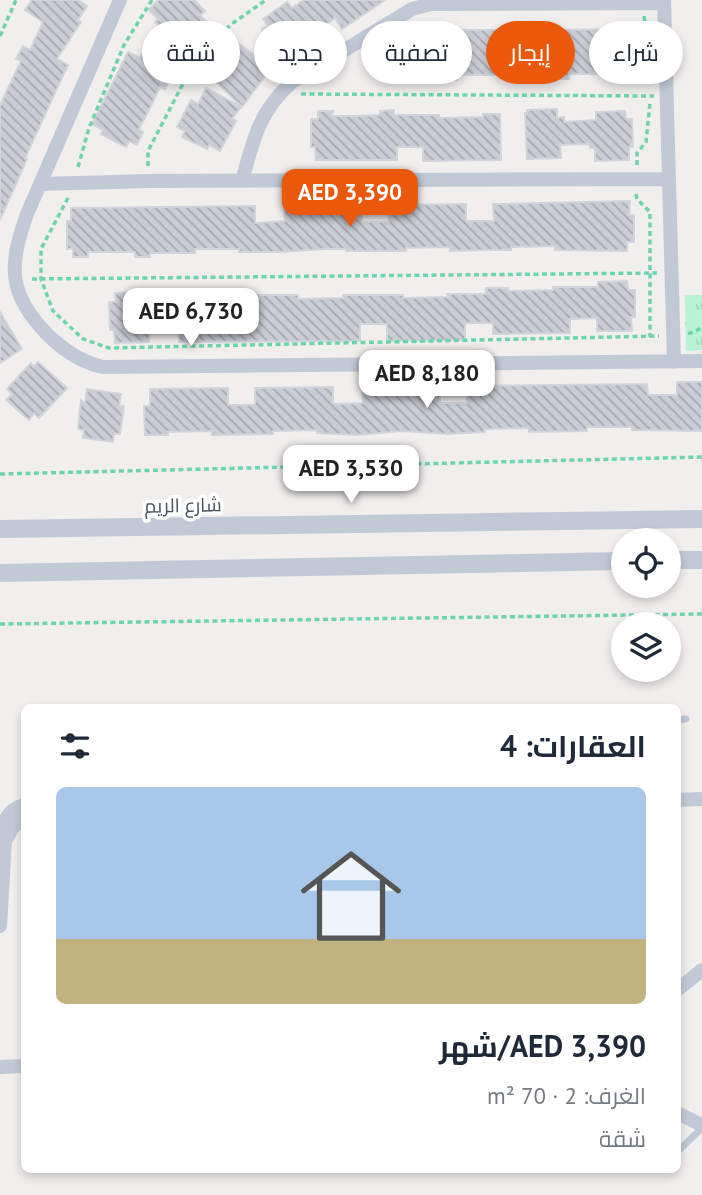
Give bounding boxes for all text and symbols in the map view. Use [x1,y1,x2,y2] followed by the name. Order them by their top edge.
[142,21,240,84] chip: شقة
[254,21,347,84] chip: جديد
[361,21,472,84] chip: تصفية
[486,21,575,84] chip: إيجار
[589,21,683,84] chip: شراء
[270,170,430,229] pin: AED 3,390
[298,177,402,206] text: AED 3,390
[111,288,271,348] pin: AED 6,730
[139,296,243,325] text: AED 6,730
[347,350,507,410] pin: AED 8,180
[375,358,479,387] text: AED 8,180
[271,446,431,505] pin: AED 3,530
[299,453,403,482] text: AED 3,530
[144,492,222,520] street label: شارع الريم
[611,528,681,682] map controls
[611,528,681,598] button: locate
[611,612,681,682] button: layers
[500,726,646,765] text: العقارات: 4
[56,727,94,765] icon: filters
[288,833,414,959] icon: home
[439,1026,646,1065] text: AED 3,390/شهر
[487,1081,646,1110] text: الغرف: 2 · 70 m²
[599,1124,646,1153] text: شقة

